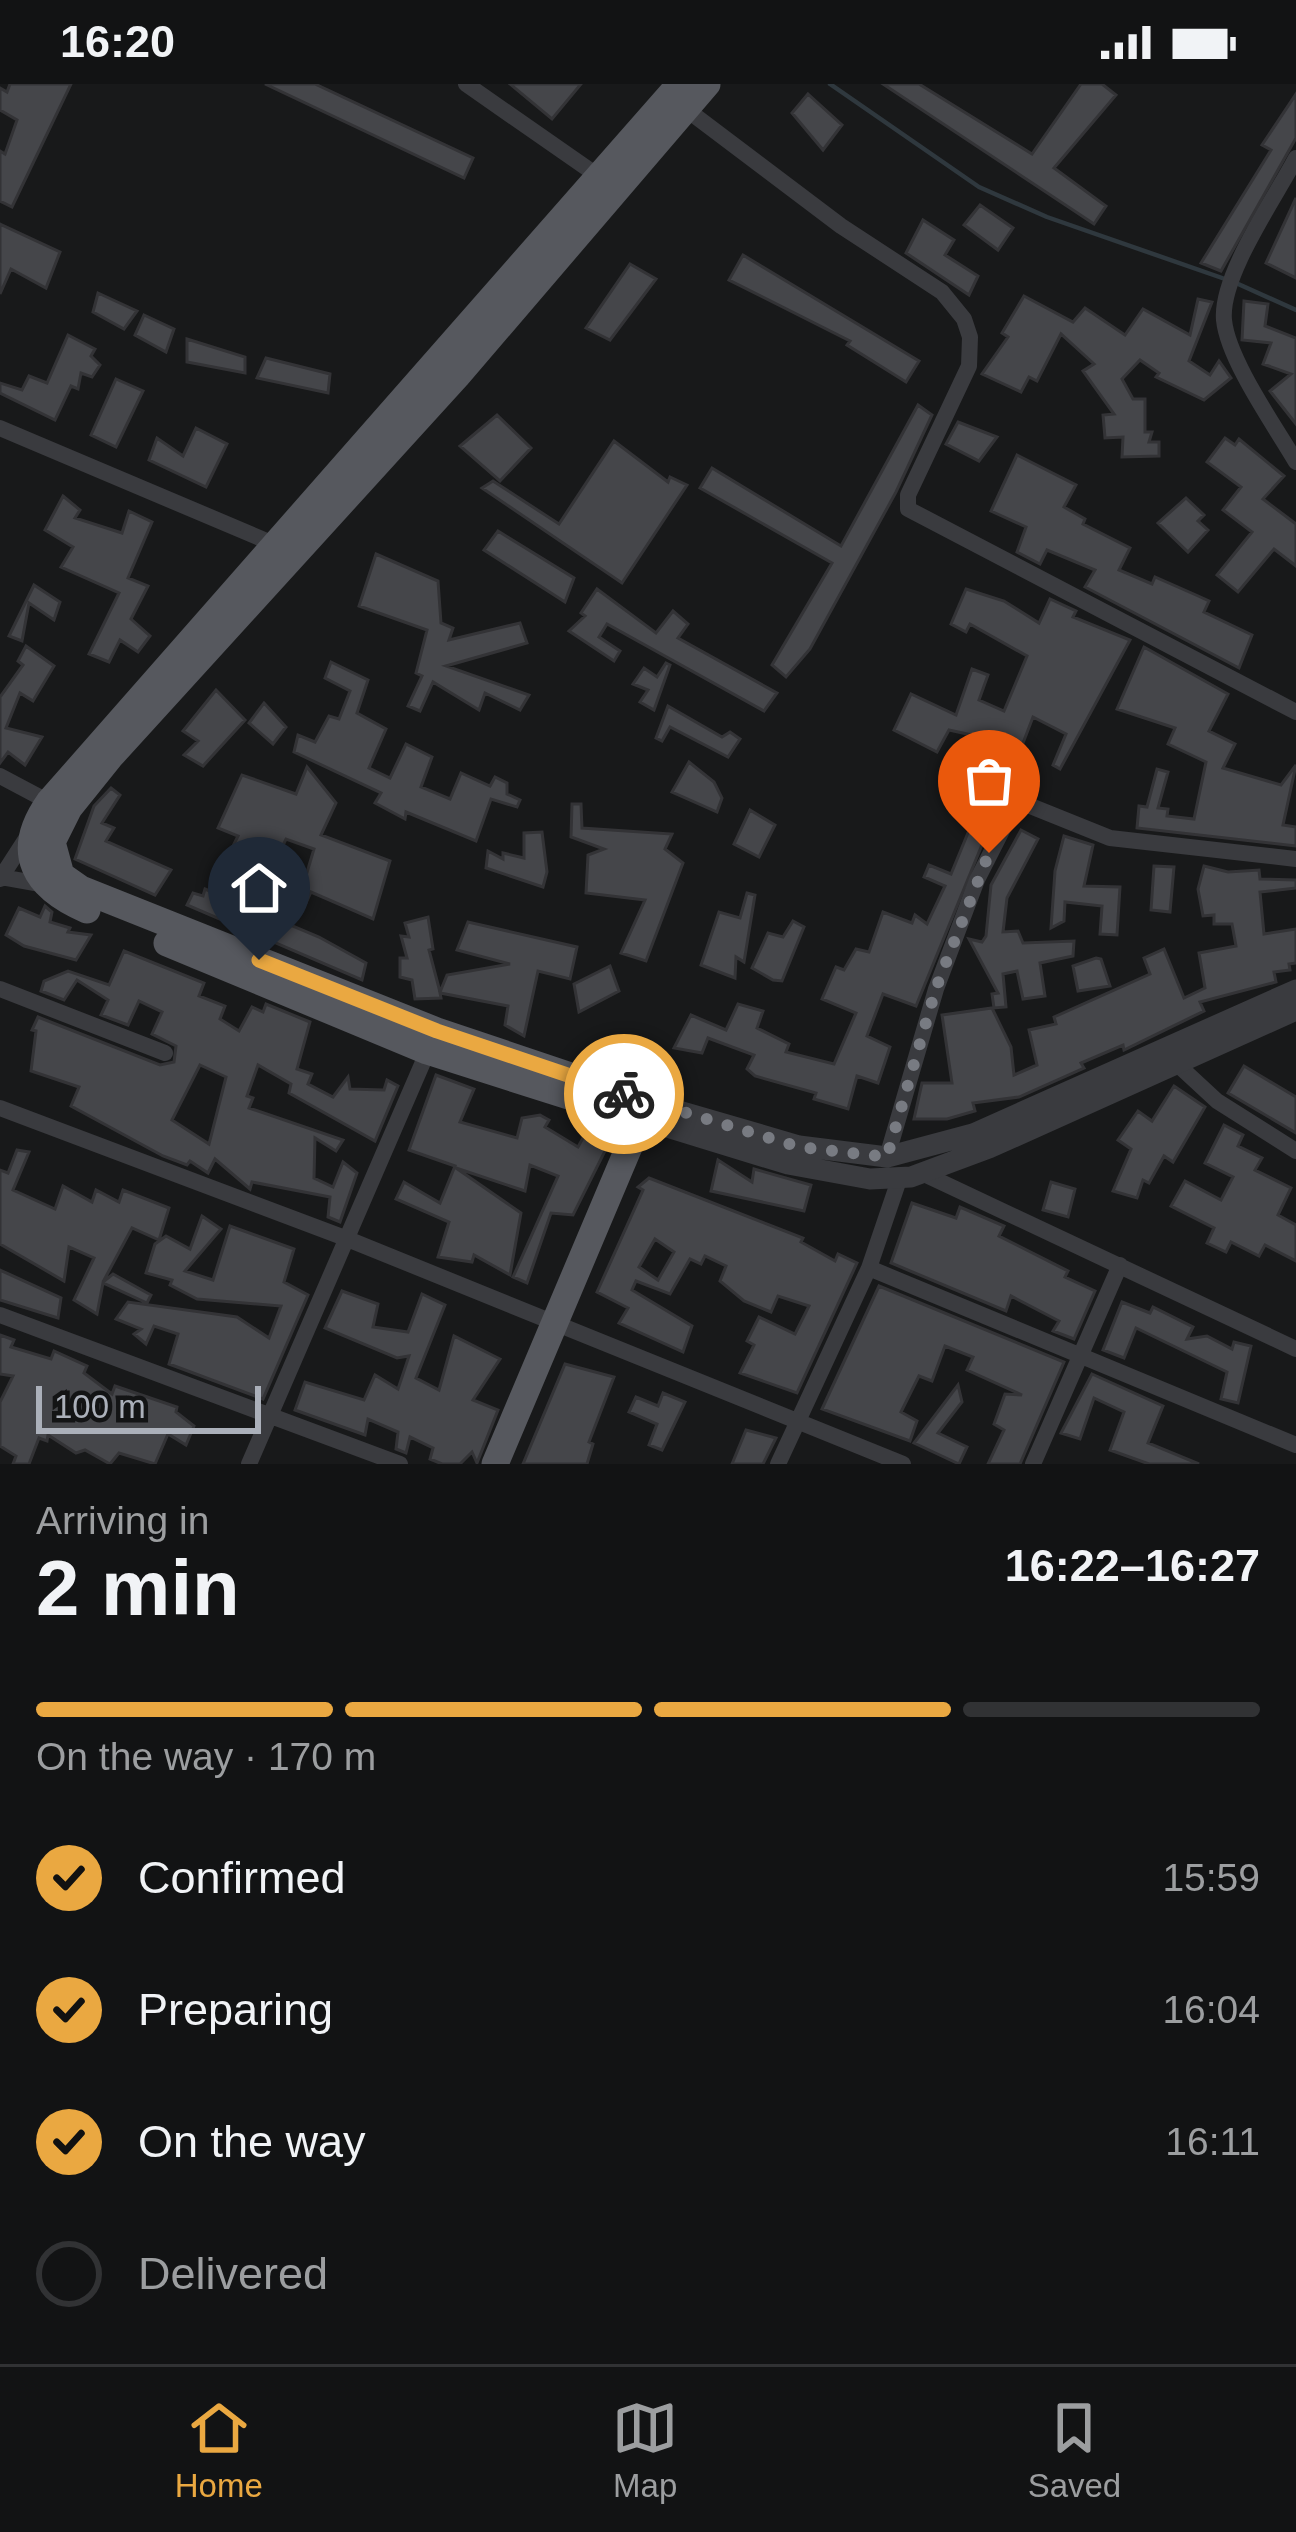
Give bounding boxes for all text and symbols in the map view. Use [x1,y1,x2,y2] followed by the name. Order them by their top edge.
[60,16,175,67] text: 16:20
[938,730,1040,853] pin
[956,748,1022,814] icon: bag
[208,837,310,960] pin
[226,855,292,921] icon: home
[564,1034,684,1154] courier
[591,1061,657,1127] icon: bike
[36,1380,261,1433] scale bar
[54,1388,146,1425] text: 100 m
[36,1499,209,1542] text: Arriving in
[1005,1540,1260,1591] text: 16:22–16:27
[36,1544,240,1632] text: 2 min
[36,1735,376,1778] text: On the way · 170 m
[36,1845,102,1911] icon: check
[138,1852,346,1903] text: Confirmed
[1162,1856,1260,1899] text: 15:59
[36,1977,102,2043] icon: check
[138,1984,333,2035] text: Preparing
[1162,1988,1260,2031] text: 16:04
[36,2109,102,2175] icon: check
[138,2116,366,2167] text: On the way
[1165,2120,1260,2163] text: 16:11
[138,2248,328,2299] text: Delivered
[175,2395,263,2505] tab: Home
[612,2395,678,2505] tab: Map
[1028,2395,1121,2505] tab: Saved

